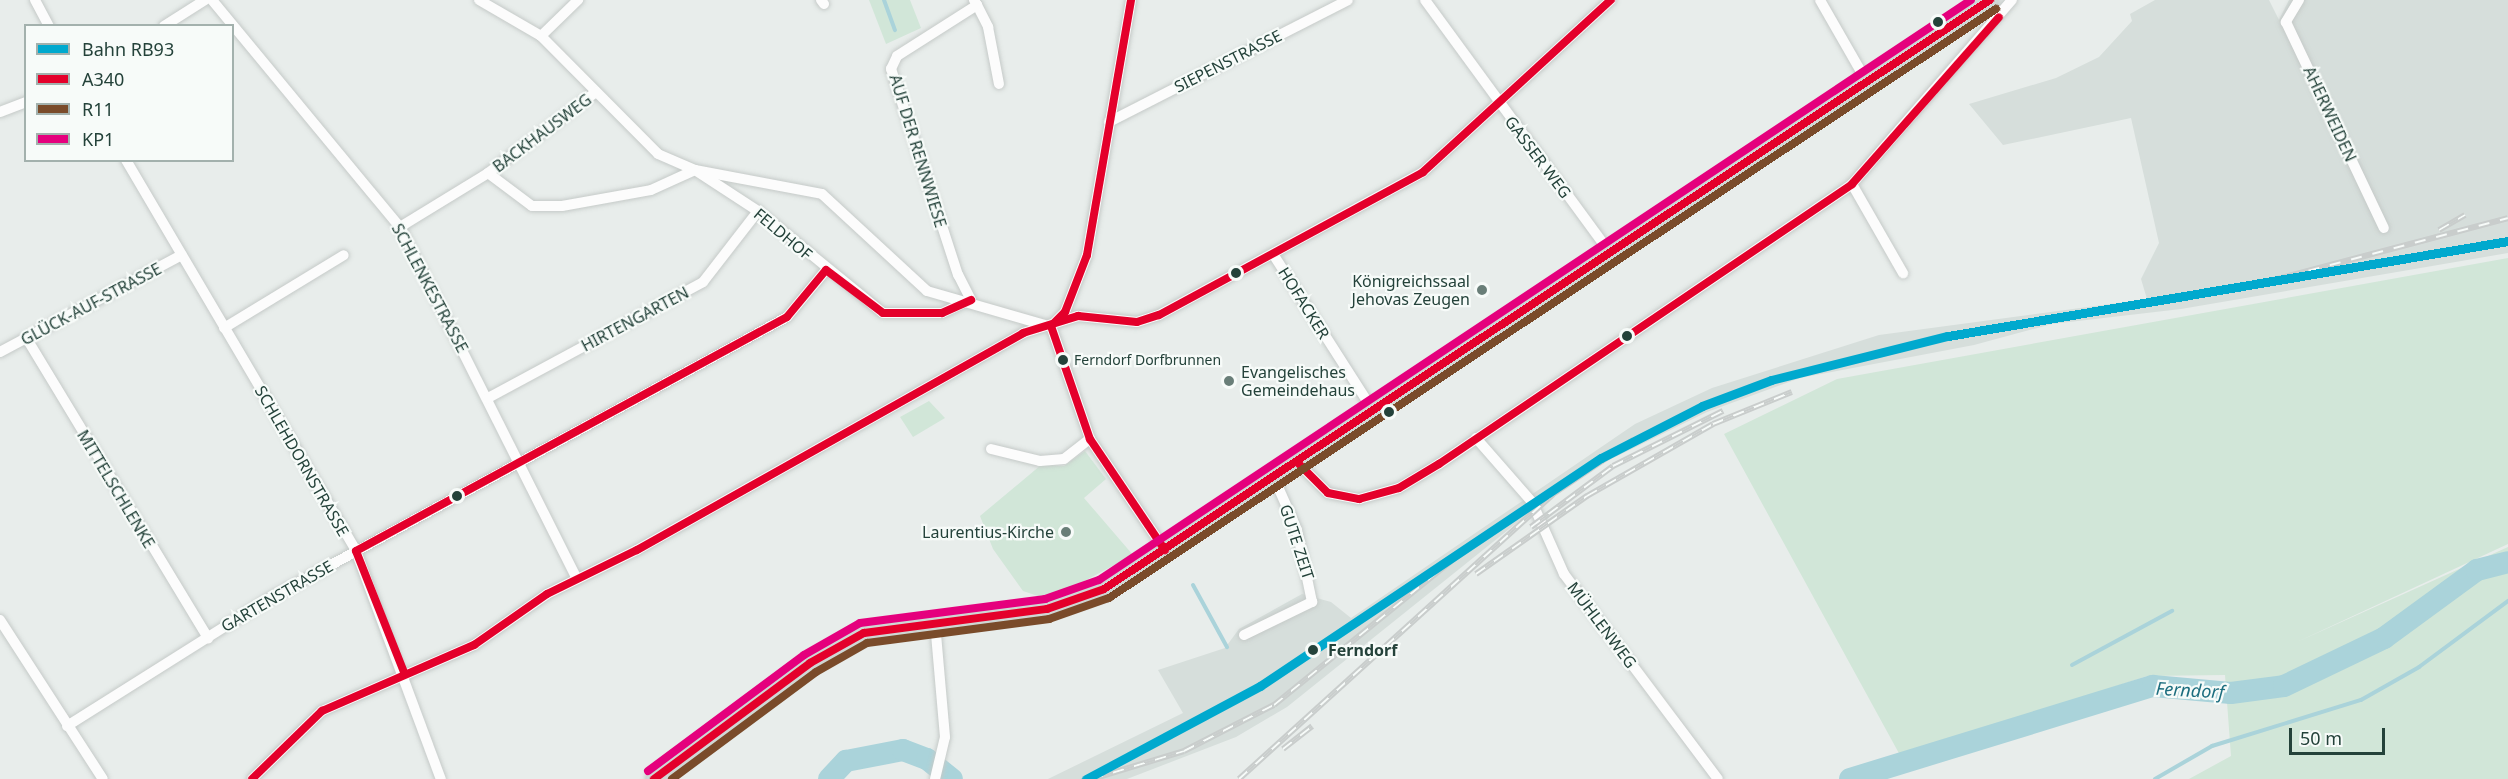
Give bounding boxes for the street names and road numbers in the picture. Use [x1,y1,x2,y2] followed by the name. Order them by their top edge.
[1171,26,1285,96] street label: SIEPENSTRASSE
[2300,63,2360,165] street label: AHERWEIDEN
[886,72,950,230] street label: AUF DER RENNWIESE
[489,90,595,176] street label: BACKHAUSWEG
[1501,112,1575,202] street label: GASSER WEG
[750,204,816,264] street label: FELDHOF
[388,220,472,356] street label: SCHLENKESTRASSE
[17,259,165,349] street label: GLÜCK-AUF-STRASSE
[1274,264,1334,342] street label: HOFACKER
[578,283,692,355] street label: HIRTENGARTEN
[251,382,353,540] street label: SCHLEHDORNSTRASSE
[73,426,159,552] street label: MITTELSCHLENKE
[1276,502,1318,582] street label: GUTE ZEIT
[218,556,336,636] street label: GARTENSTRASSE
[1563,578,1641,672] street label: MÜHLENWEG

